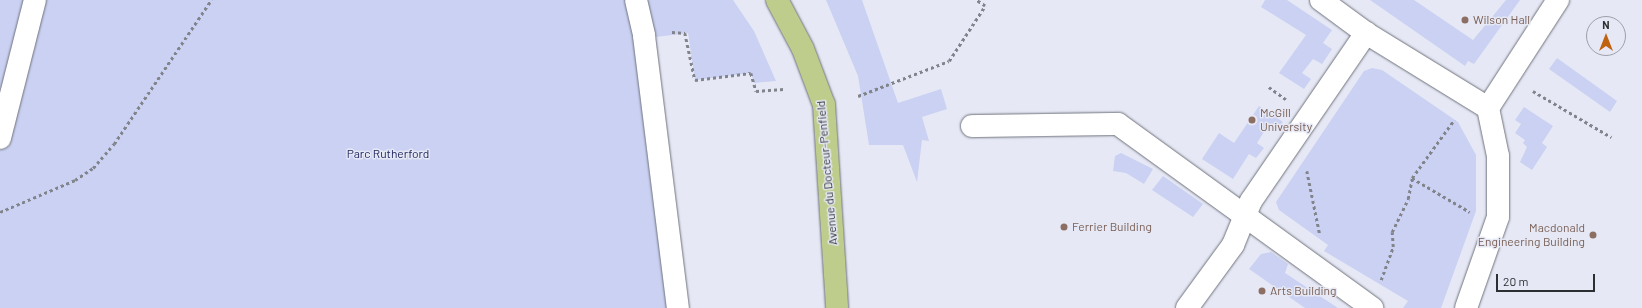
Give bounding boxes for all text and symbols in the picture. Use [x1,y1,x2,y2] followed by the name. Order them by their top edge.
[1473,13,1530,27] place label: Wilson Hall
[1460,15,1470,25] marker: Wilson Hall
[1586,16,1626,56] north arrow
[1602,18,1610,31] text: N
[814,100,840,246] street label: Avenue du Docteur-Penfield
[1260,106,1312,134] place label: McGill University
[1247,115,1257,125] marker: McGill University
[347,147,429,161] park label: Parc Rutherford
[1072,220,1152,234] place label: Ferrier Building
[1478,221,1585,249] place label: Macdonald Engineering Building
[1059,222,1069,232] marker: Ferrier Building
[1588,230,1598,240] marker: Macdonald Engineering Building
[1498,266,1597,292] scale bar
[1503,274,1529,288] text: 20 m
[1270,284,1336,298] place label: Arts Building
[1257,286,1267,296] marker: Arts Building

